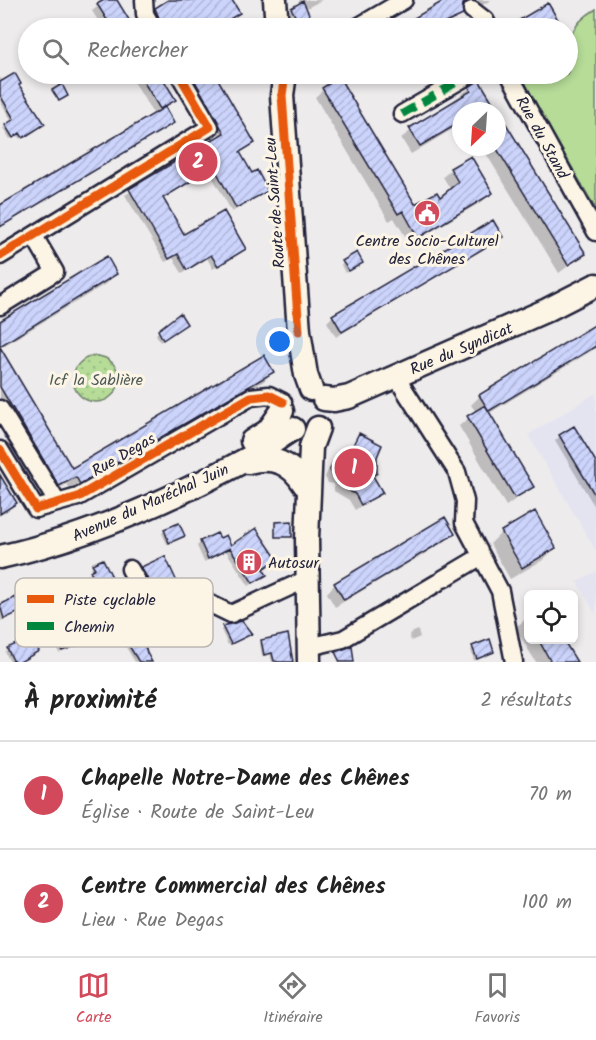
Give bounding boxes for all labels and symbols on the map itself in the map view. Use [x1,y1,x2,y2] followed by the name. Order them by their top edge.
[509,92,575,185] street label: Rue du Stand
[452,102,506,156] north arrow
[258,136,293,269] street label: Route de Saint-Leu
[178,140,218,184] pin: 2
[412,198,442,228] public building icon: Centre Socio-Culturel des Chênes
[355,229,499,272] place label: Centre Socio-Culturel des Chênes
[406,316,518,382] street label: Rue du Syndicat
[265,327,294,356] your location
[49,368,143,393] park label: Icf la Sablière
[87,427,161,484] street label: Rue Degas
[334,446,374,490] pin: 1
[68,458,233,549] street label: Avenue du Maréchal Juin
[234,547,264,577] building icon: Autosur
[268,551,320,576] place label: Autosur
[15,578,213,647] legend
[64,588,156,613] text: Piste cyclable
[64,615,114,640] text: Chemin

